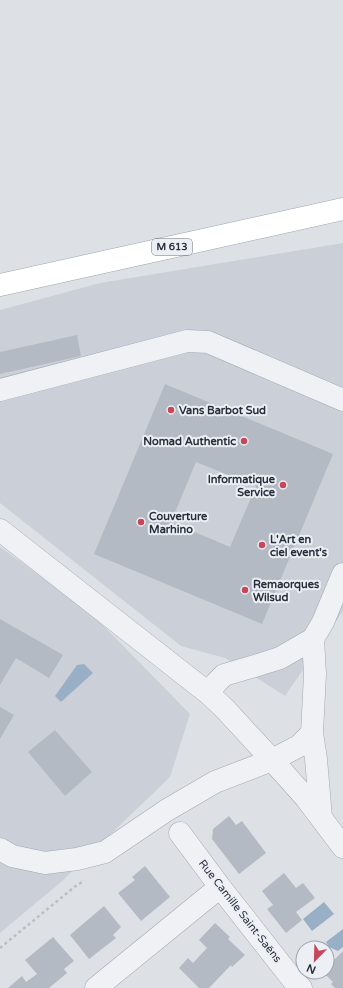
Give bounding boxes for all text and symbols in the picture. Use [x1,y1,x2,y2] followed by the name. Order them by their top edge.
[152,239,192,255] road number: M 613
[179,404,266,417] place label: Vans Barbot Sud
[166,405,176,415] marker: Vans Barbot Sud
[143,435,236,448] place label: Nomad Authentic
[239,436,249,446] marker: Nomad Authentic
[208,473,276,499] place label: Informatique Service
[278,480,288,490] marker: Informatique Service
[149,510,208,536] place label: Couverture Marhino
[136,517,146,527] marker: Couverture Marhino
[270,533,328,559] place label: L'Art en ciel event's
[257,540,267,550] marker: L'Art en ciel event's
[253,578,320,604] place label: Remaorques Wilsud
[240,585,250,595] marker: Remaorques Wilsud
[196,857,284,965] street label: Rue Camille Saint-Saëns
[295,940,335,980] north arrow
[305,961,318,976] text: N

